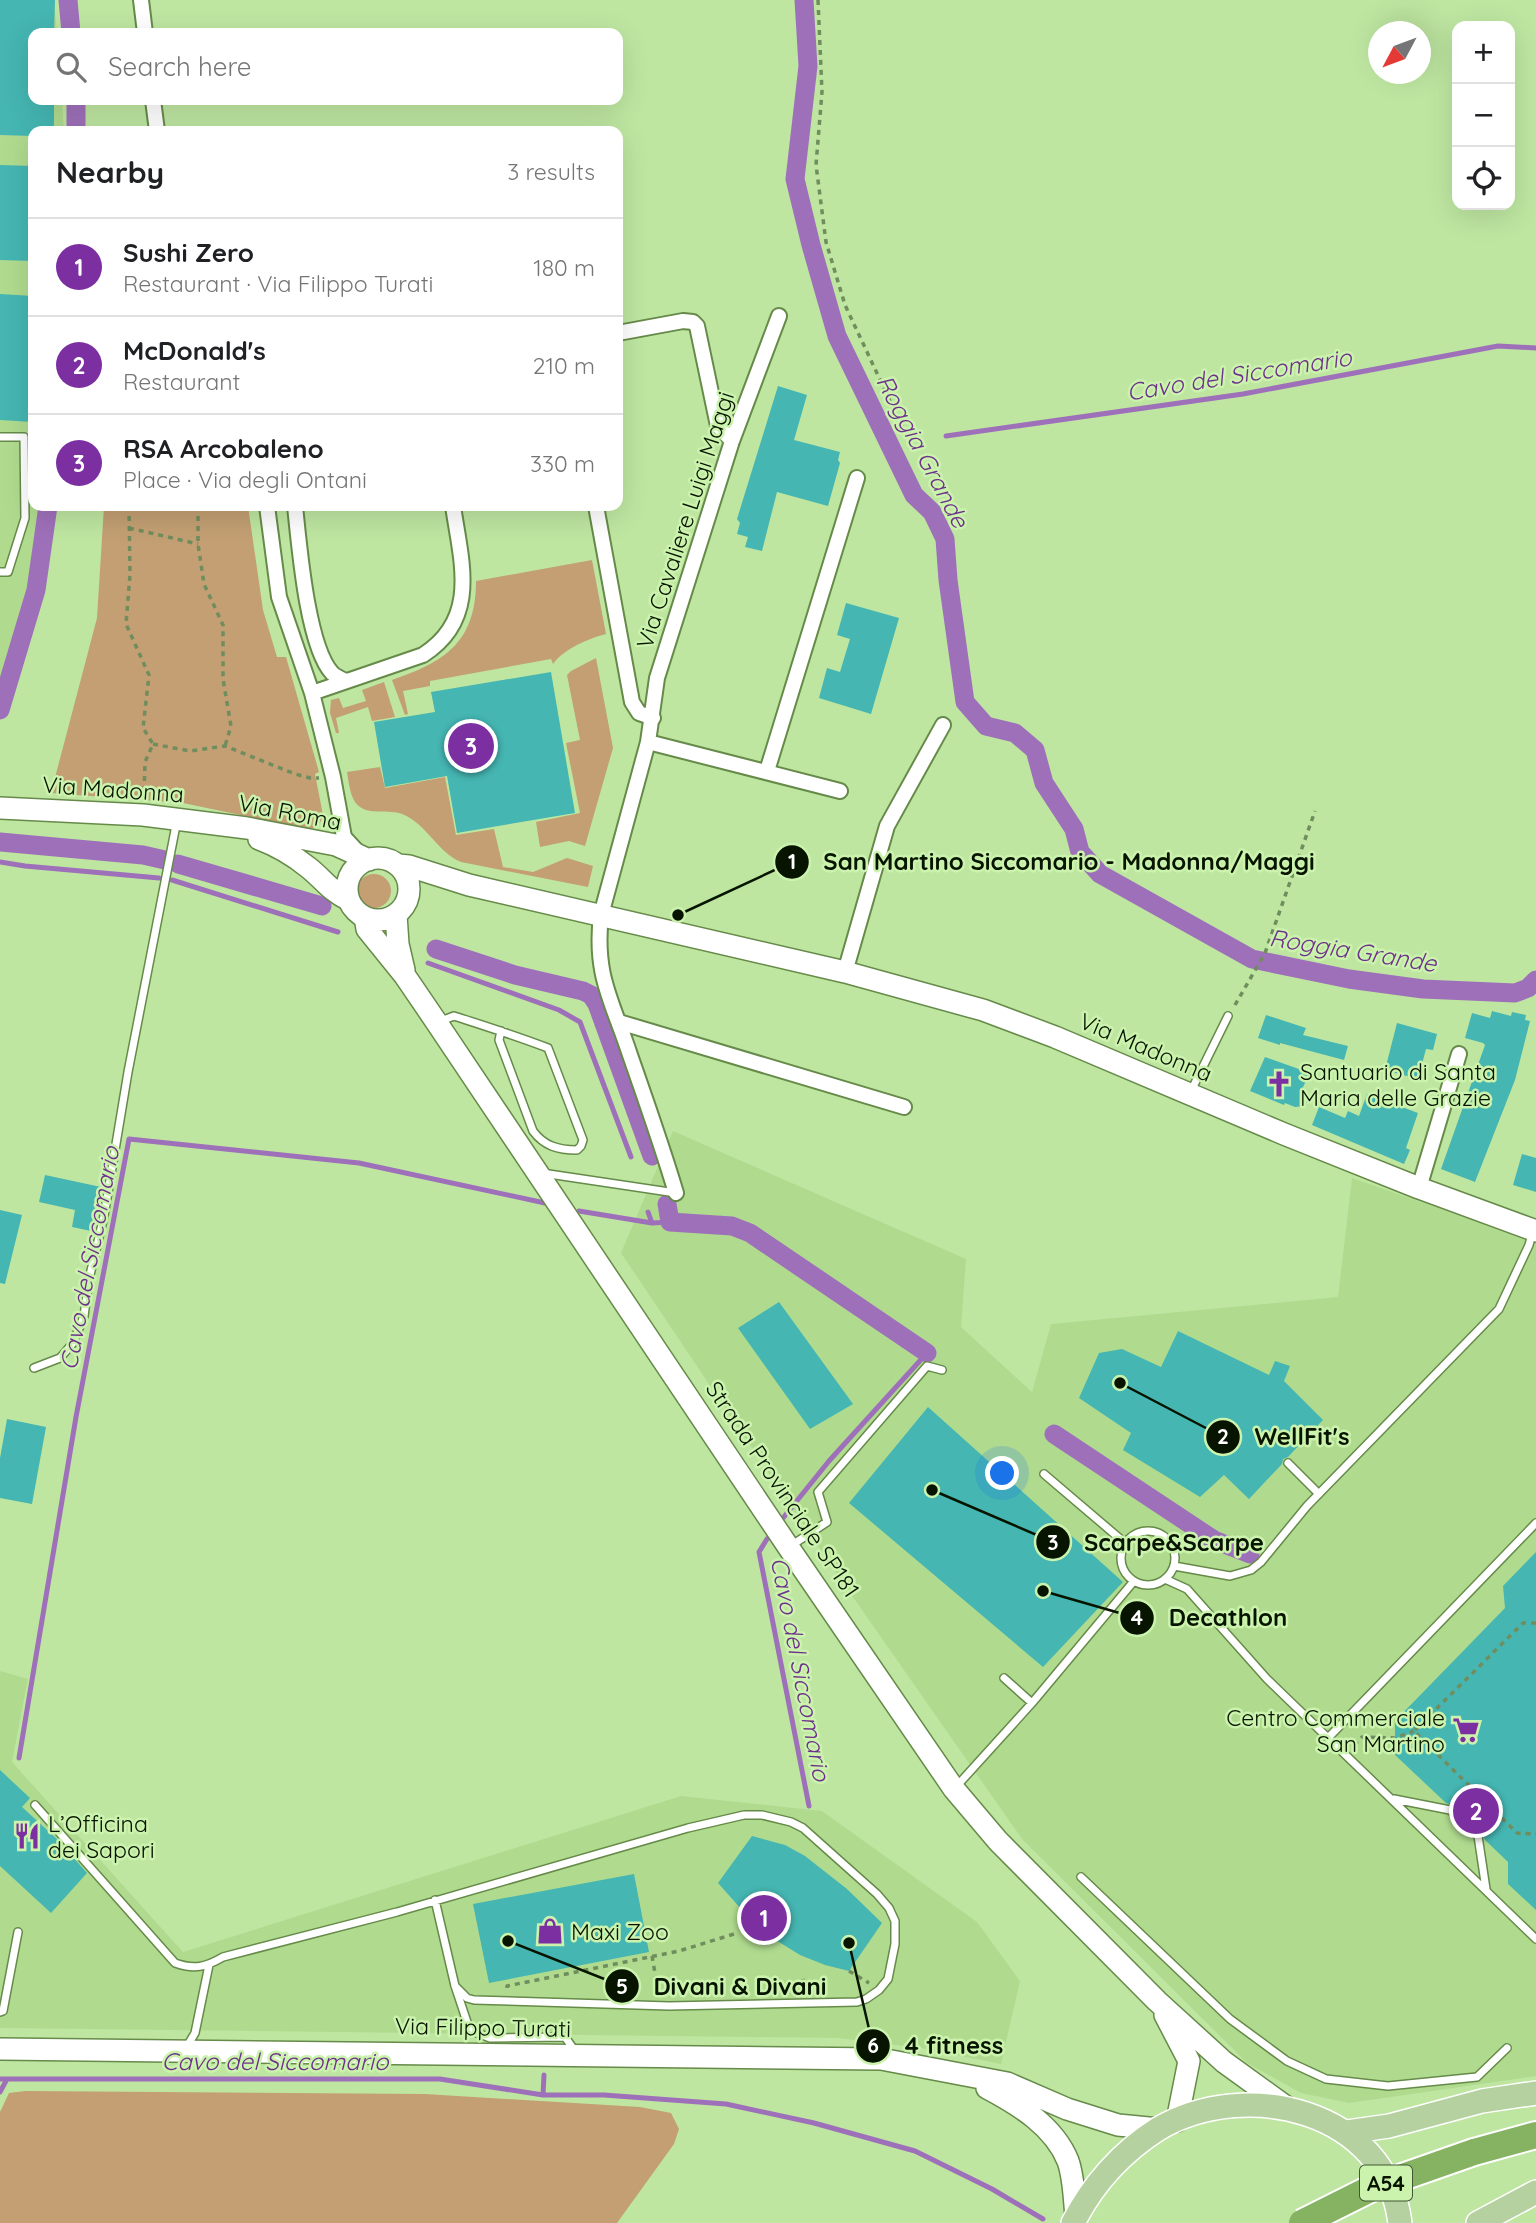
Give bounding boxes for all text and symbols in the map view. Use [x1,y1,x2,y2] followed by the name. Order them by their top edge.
[1368,21,1431,84] north arrow
[1452,21,1515,210] map controls
[1452,21,1515,84] button: +
[28,28,623,105] search box
[52,48,90,86] icon: search
[108,50,252,83] text: Search here
[1452,84,1515,147] button: −
[1452,147,1515,210] button: locate
[56,153,164,191] text: Nearby
[507,157,595,186] text: 3 results
[123,236,254,269] text: Sushi Zero
[75,253,83,282] text: 1
[533,253,595,282] text: 180 m
[123,269,433,298] text: Restaurant · Via Filippo Turati
[123,334,266,367] text: McDonald's
[1125,341,1355,407] water label: Cavo del Siccomario
[72,351,86,380] text: 2
[533,351,595,380] text: 210 m
[123,367,240,396] text: Restaurant
[870,369,977,534] water label: Roggia Grande
[630,388,740,652] street label: Via Cavaliere Luigi Maggi
[123,432,324,465] text: RSA Arcobaleno
[73,449,85,478] text: 3
[530,449,595,478] text: 330 m
[123,465,367,494] text: Place · Via degli Ontani
[448,720,494,772] pin: 3
[41,770,185,808] street label: Via Madonna
[236,788,344,836] street label: Via Roma
[774,839,1329,884] callout: San Martino Siccomario - Madonna/Maggi
[823,846,1315,876] text: San Martino Siccomario - Madonna/Maggi
[788,848,796,874] text: 1
[1267,922,1440,978] water label: Roggia Grande
[1075,1006,1217,1088] street label: Via Madonna
[1300,1057,1496,1112] place label: Santuario di Santa Maria delle Grazie
[1264,1069,1294,1099] church icon: Santuario di Santa Maria delle Grazie
[53,1142,126,1372] water label: Cavo del Siccomario
[700,1375,866,1603] street label: Strada Provinciale SP181
[1205,1414,1363,1459] callout: WellFit's
[1254,1421,1350,1451] text: WellFit's
[1217,1423,1229,1449] text: 2
[985,1456,1019,1490] your location
[1035,1520,1278,1565] callout: Scarpe&Scarpe
[1084,1527,1264,1557] text: Scarpe&Scarpe
[1047,1529,1059,1555] text: 3
[765,1555,838,1785] water label: Cavo del Siccomario
[1119,1595,1301,1640] callout: Decathlon
[1169,1602,1287,1632] text: Decathlon
[1131,1604,1143,1630] text: 4
[1226,1703,1445,1758] place label: Centro Commerciale San Martino
[1451,1715,1481,1745] supermarket icon: Centro Commerciale San Martino
[1453,1785,1499,1837] pin: 2
[48,1809,155,1864] place label: L’Officina dei Sapori
[12,1821,42,1851] restaurant icon: L’Officina dei Sapori
[741,1892,787,1944] pin: 1
[535,1916,565,1946] shop icon: Maxi Zoo
[571,1917,669,1946] place label: Maxi Zoo
[604,1964,840,2009] callout: Divani & Divani
[653,1971,827,2001] text: Divani & Divani
[616,1973,628,1999] text: 5
[395,2011,571,2043] street label: Via Filippo Turati
[855,2023,1017,2068] callout: 4 fitness
[905,2030,1003,2060] text: 4 fitness
[867,2032,879,2058] text: 6
[161,2046,390,2076] water label: Cavo del Siccomario
[1360,2166,1412,2200] road number: A54

